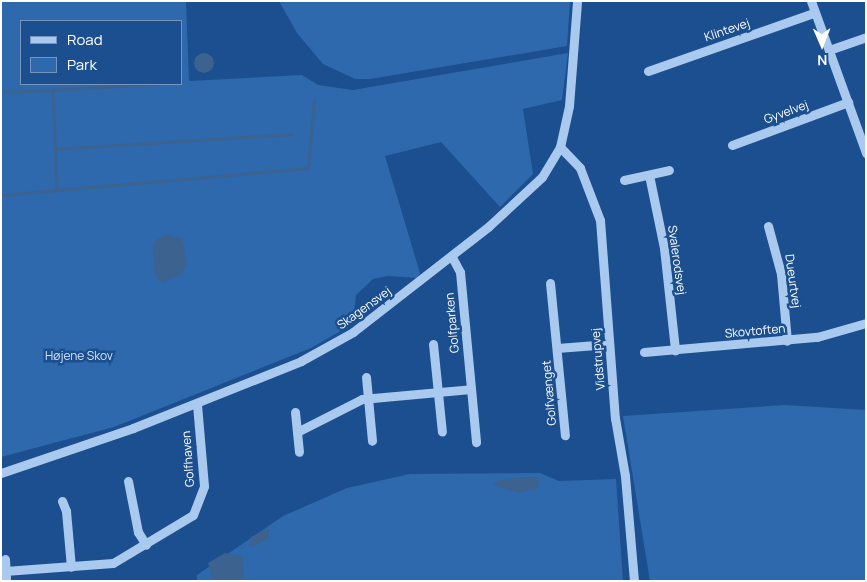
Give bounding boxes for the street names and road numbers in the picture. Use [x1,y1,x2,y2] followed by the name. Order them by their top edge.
[702,16,752,44] street label: Klintevej
[762,97,810,127] street label: Gyvelvej
[665,224,689,296] street label: Svalerodsvej
[782,253,804,309] street label: Dueurtvej
[334,284,394,332] street label: Skagensvej
[442,292,462,354] street label: Golfparken
[724,321,786,341] street label: Skovtoften
[588,327,608,391] street label: Vidstrupvej
[539,360,559,426] street label: Golfvænget
[179,430,197,488] street label: Golfhaven

